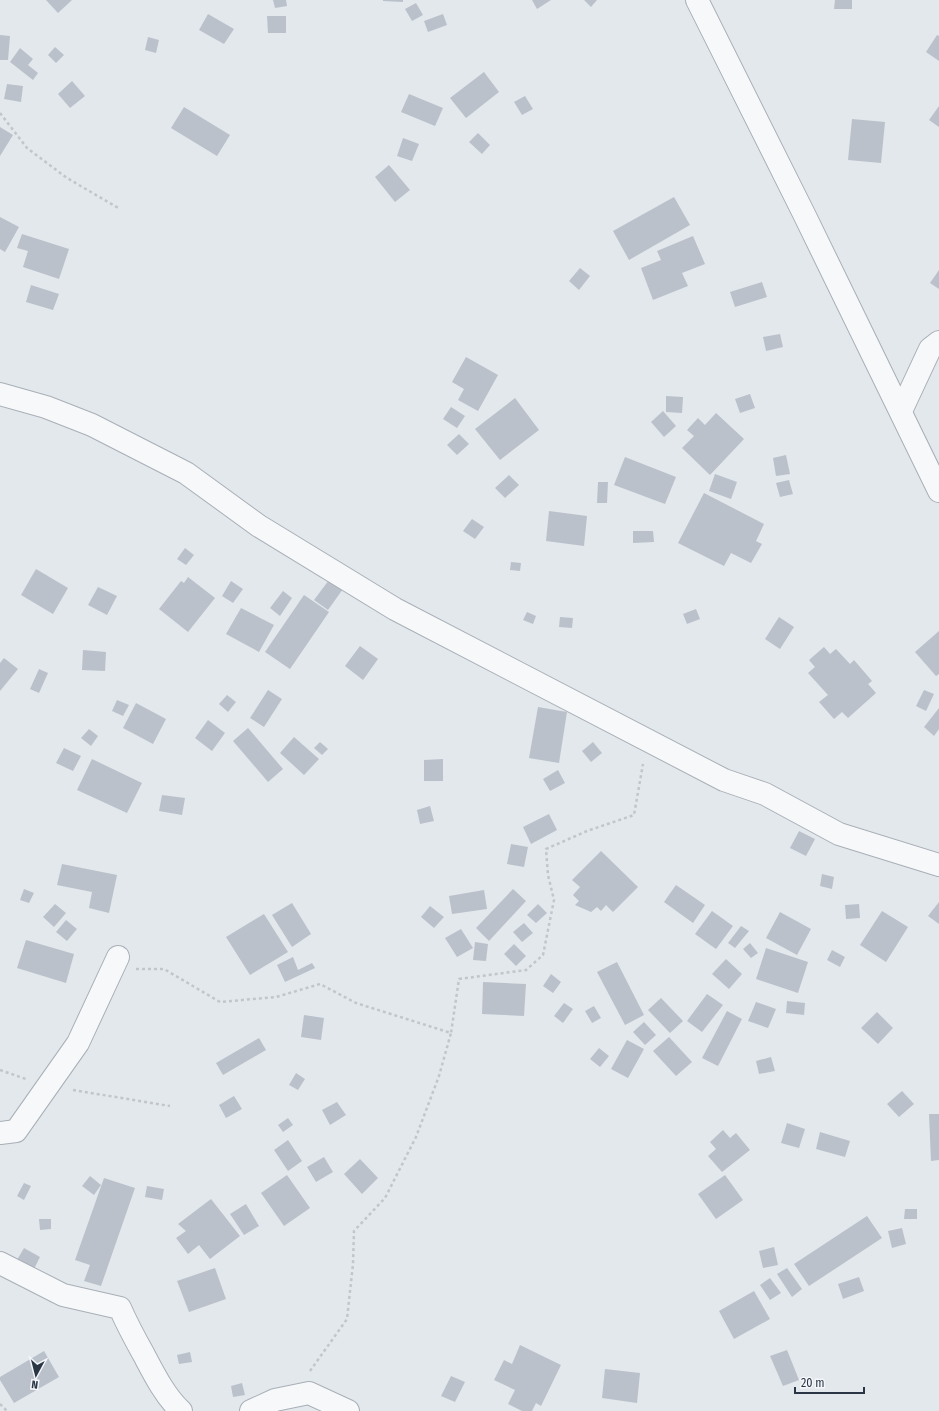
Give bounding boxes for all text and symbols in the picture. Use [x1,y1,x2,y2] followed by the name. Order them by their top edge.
[16,1355,56,1395] north arrow
[795,1369,864,1395] scale bar
[801,1376,825,1390] text: 20 m
[31,1378,39,1391] text: N

